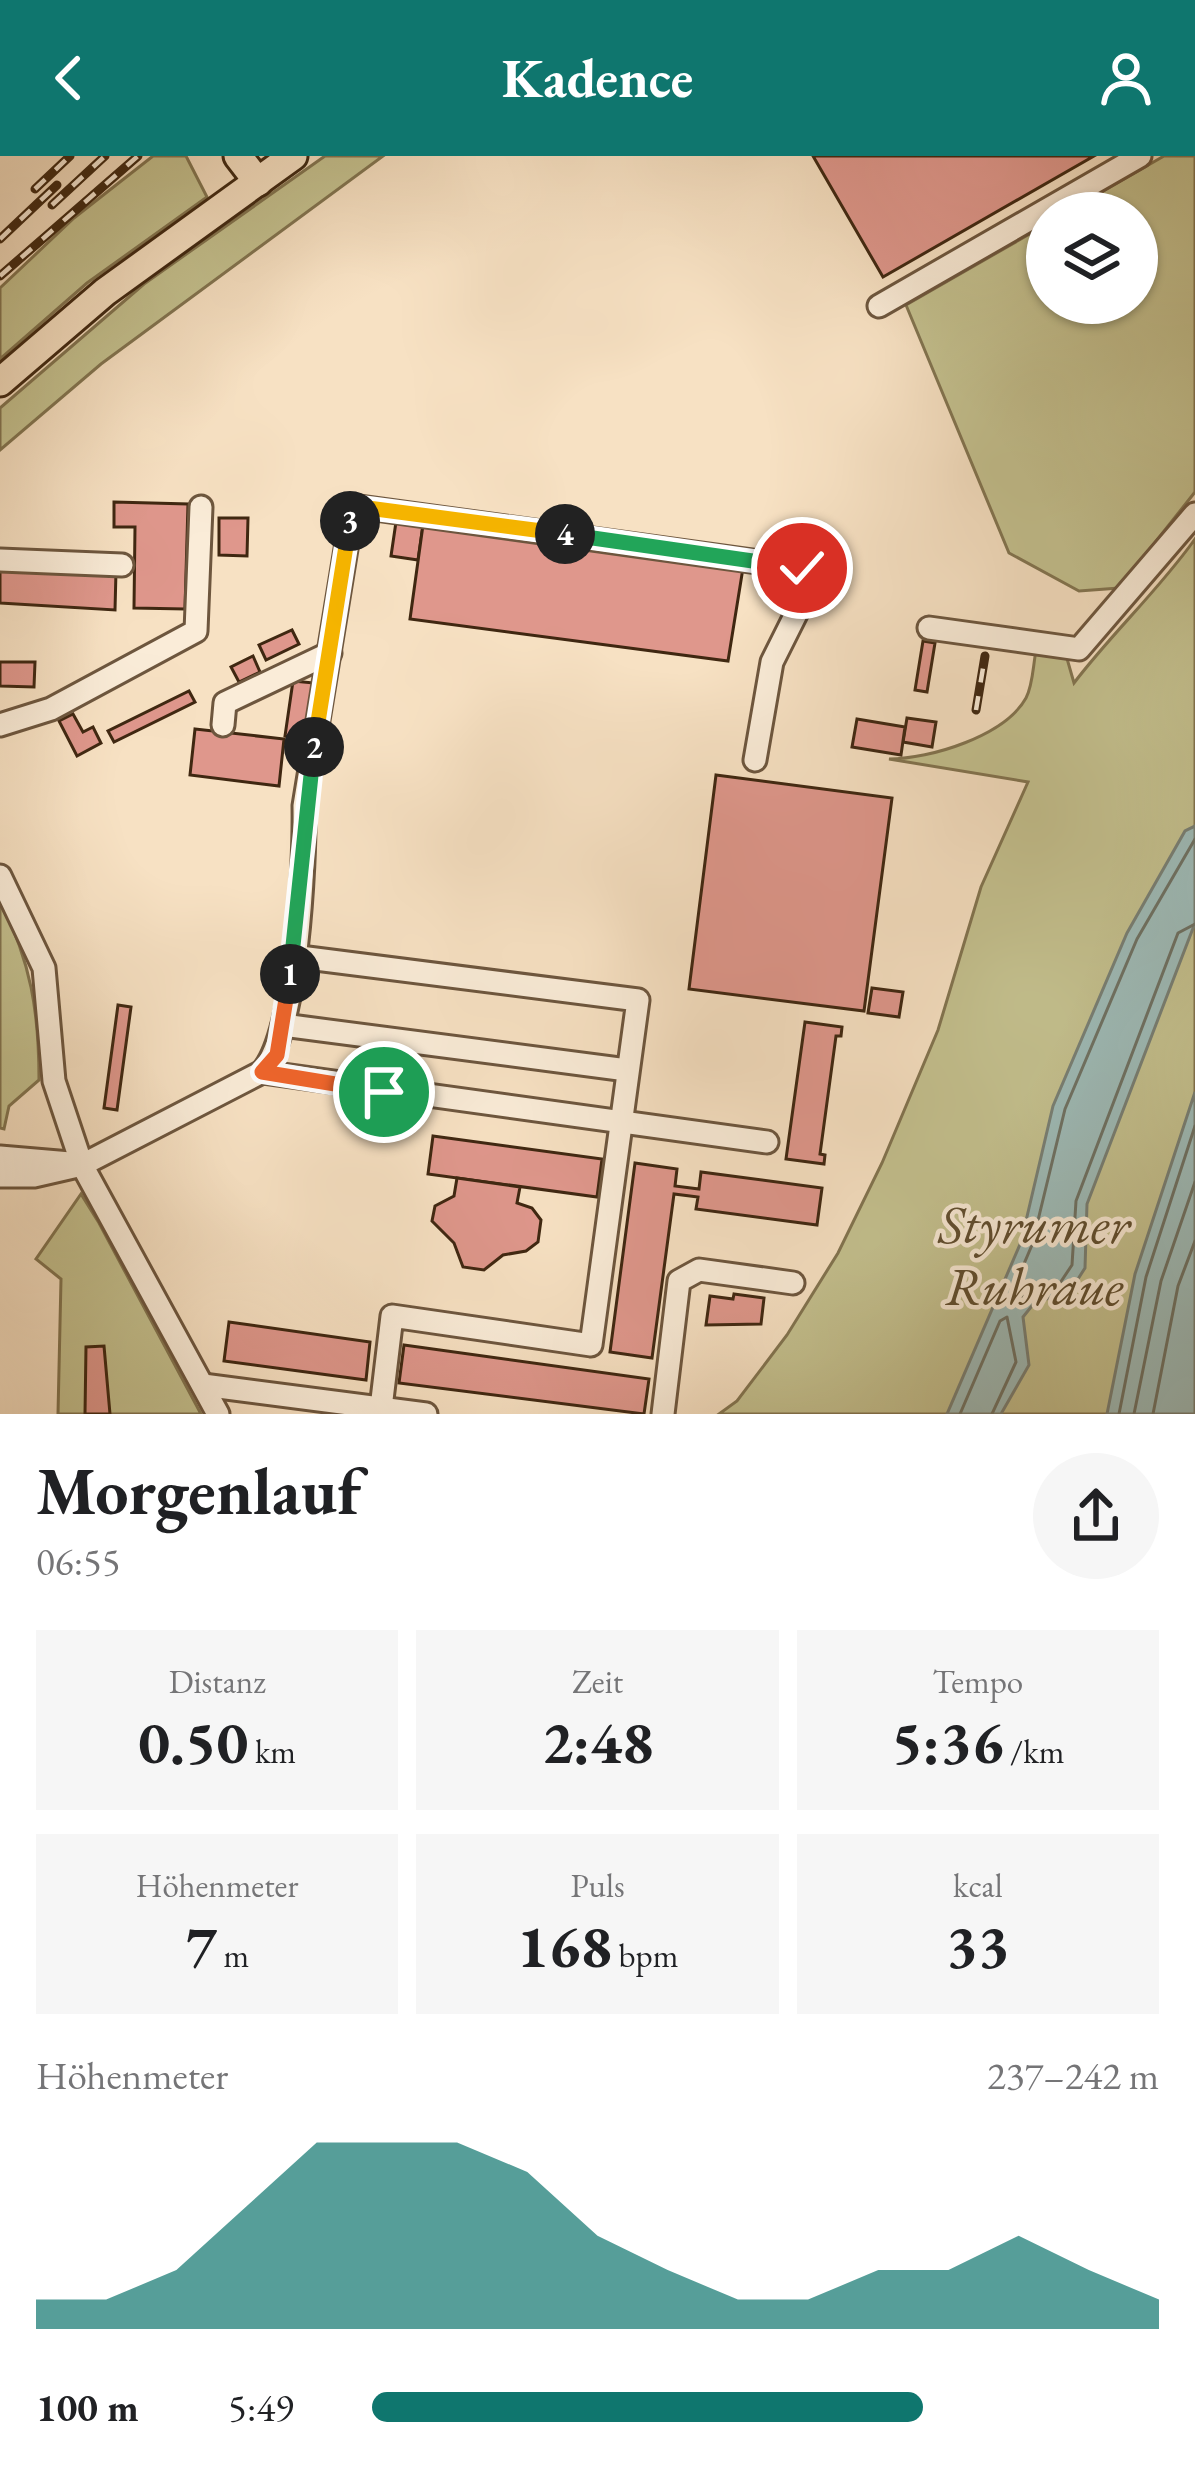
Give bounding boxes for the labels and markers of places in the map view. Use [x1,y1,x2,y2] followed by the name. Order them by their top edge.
[320,491,380,551] pin: 3
[535,504,595,564] pin: 4
[751,517,853,619] pin
[284,717,344,777] pin: 2
[260,944,320,1004] pin: 1
[333,1041,435,1143] pin

